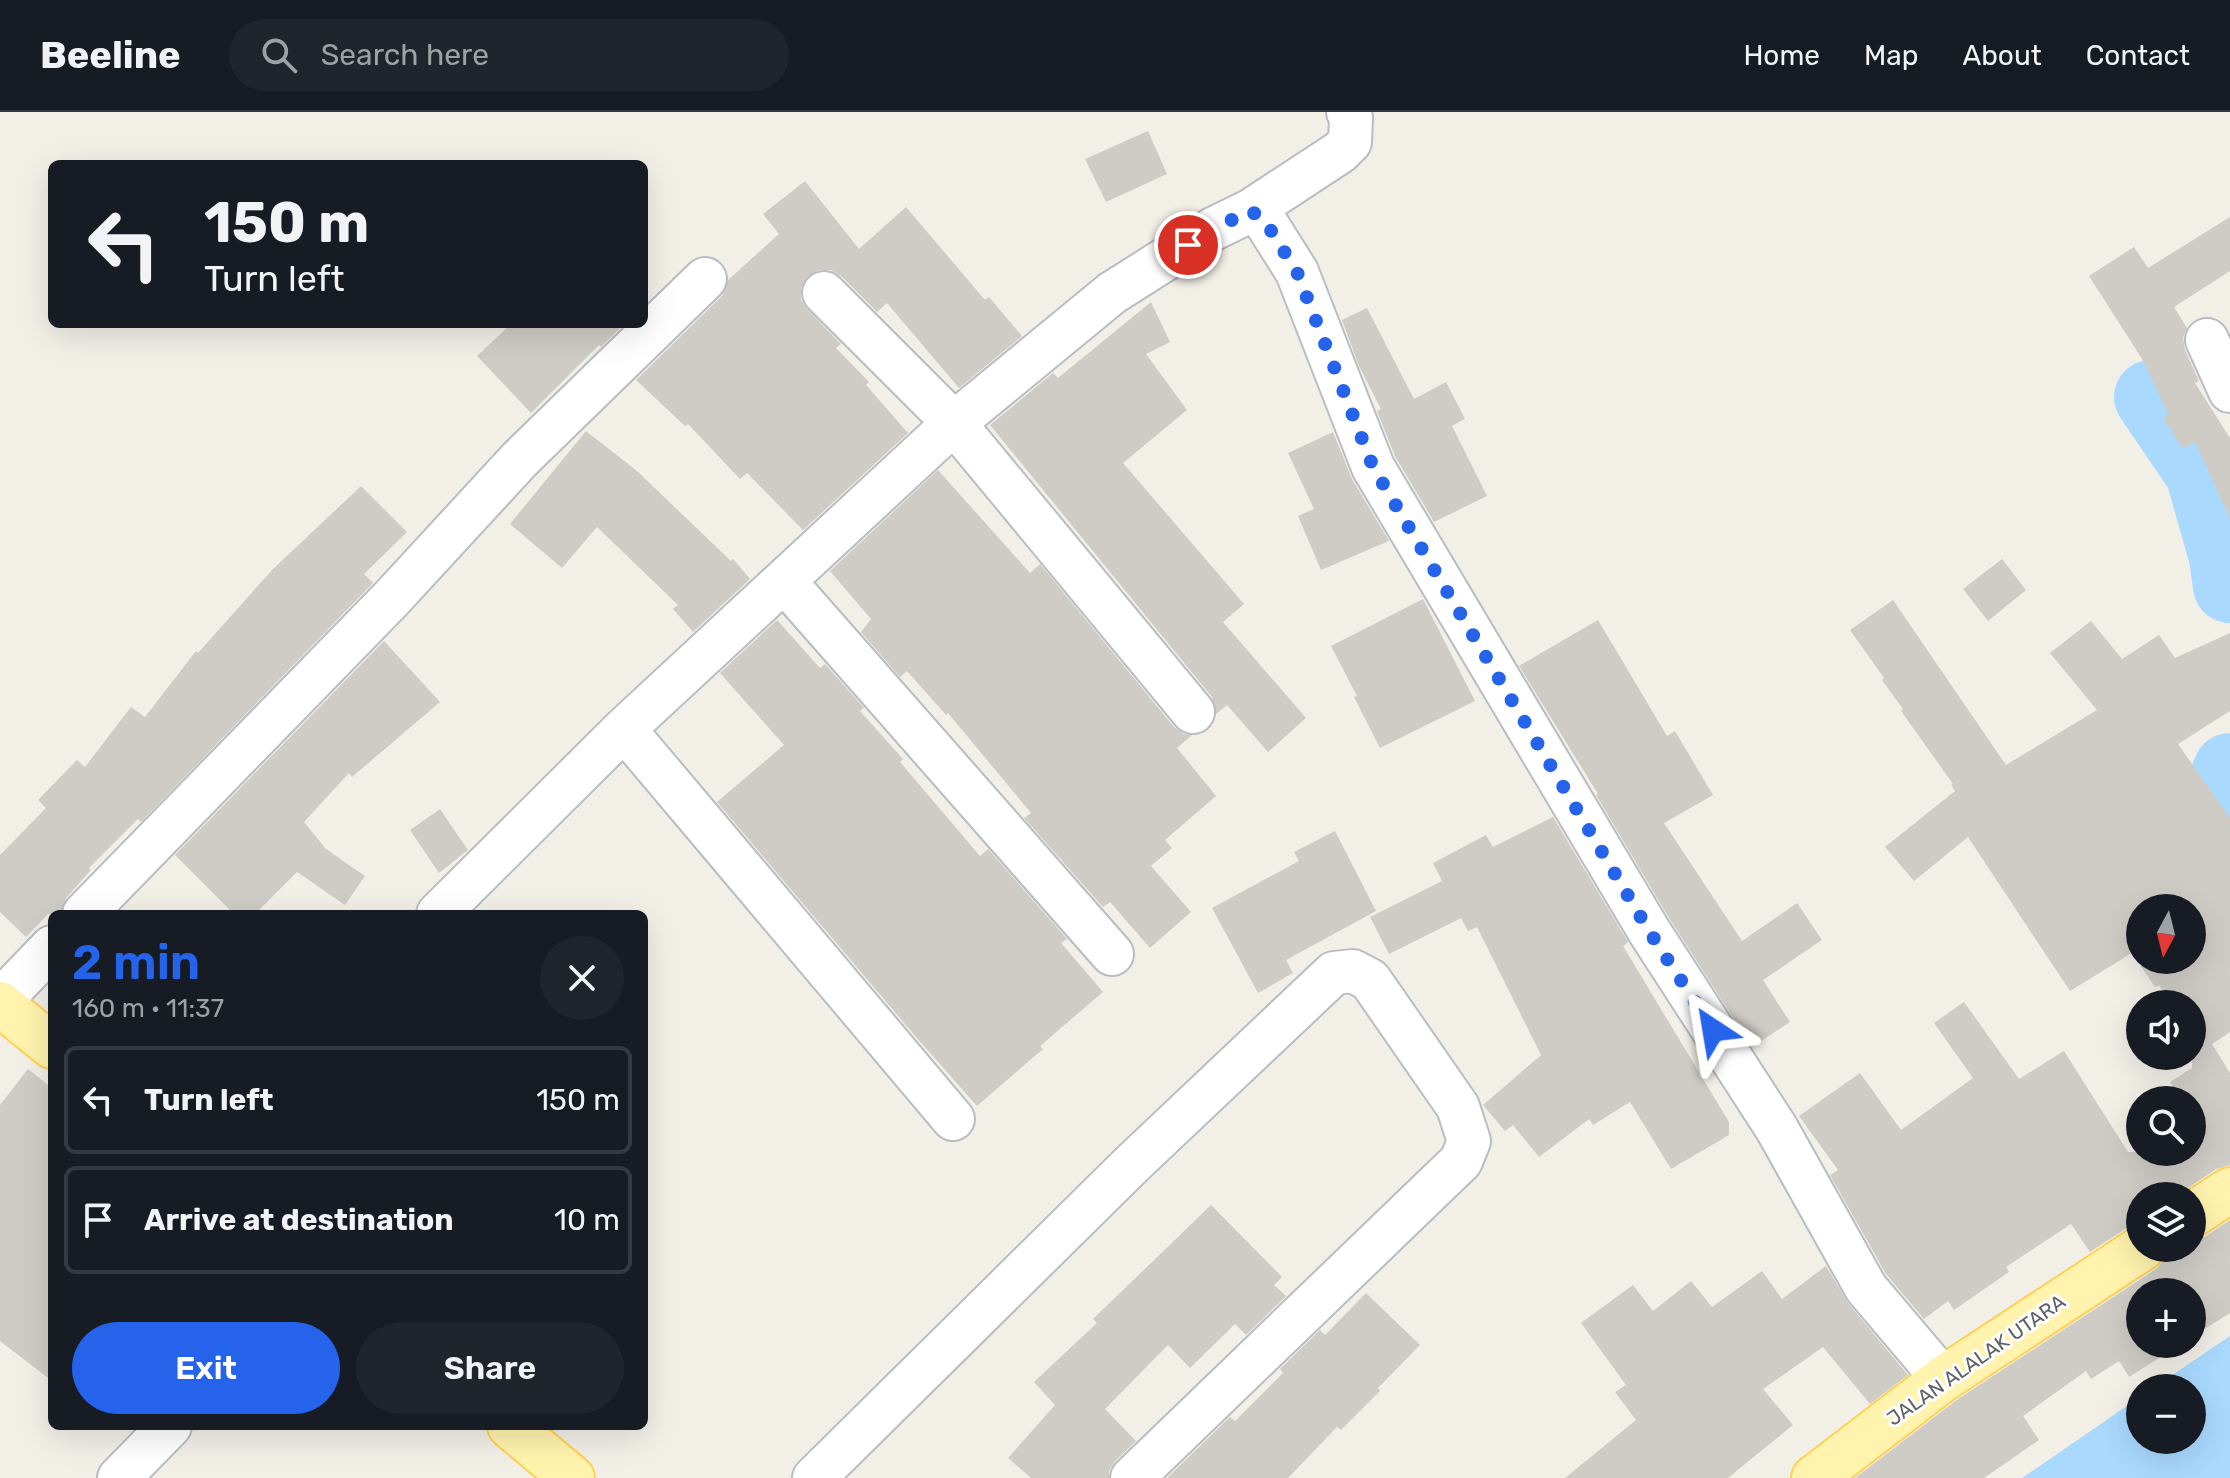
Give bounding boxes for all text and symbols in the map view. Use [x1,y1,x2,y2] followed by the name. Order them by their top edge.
[229,19,789,91] search box
[40,32,181,78] text: Beeline
[257,33,301,77] icon: search
[321,37,489,73] text: Search here
[1743,39,1820,72] text: Home
[1864,39,1918,72] text: Map
[1962,39,2042,72] text: About
[2086,39,2190,72] text: Contact
[204,190,369,256] text: 150 m
[72,192,176,296] icon: left
[1154,211,1222,279] pin
[1166,223,1210,267] icon: arrive
[204,257,345,300] text: Turn left
[2126,894,2206,974] north arrow
[2126,894,2206,1454] map controls
[72,934,200,991] text: 2 min
[540,936,624,1020] button: close
[1671,988,1755,1072] position arrow
[2126,990,2206,1070] button: sound
[72,993,224,1024] text: 160 m · 11:37
[76,1078,120,1122] icon: left
[144,1082,274,1118] text: Turn left
[536,1082,620,1118] text: 150 m
[2126,1086,2206,1166] button: search
[2126,1182,2206,1262] button: layers
[76,1198,120,1242] icon: arrive
[144,1202,454,1238] text: Arrive at destination
[554,1202,620,1238] text: 10 m
[2126,1278,2206,1358] button: +
[1882,1289,2070,1431] street label: JALAN ALALAK UTARA
[72,1322,340,1414] button: Exit
[356,1322,624,1414] button: Share
[2126,1374,2206,1454] button: −

